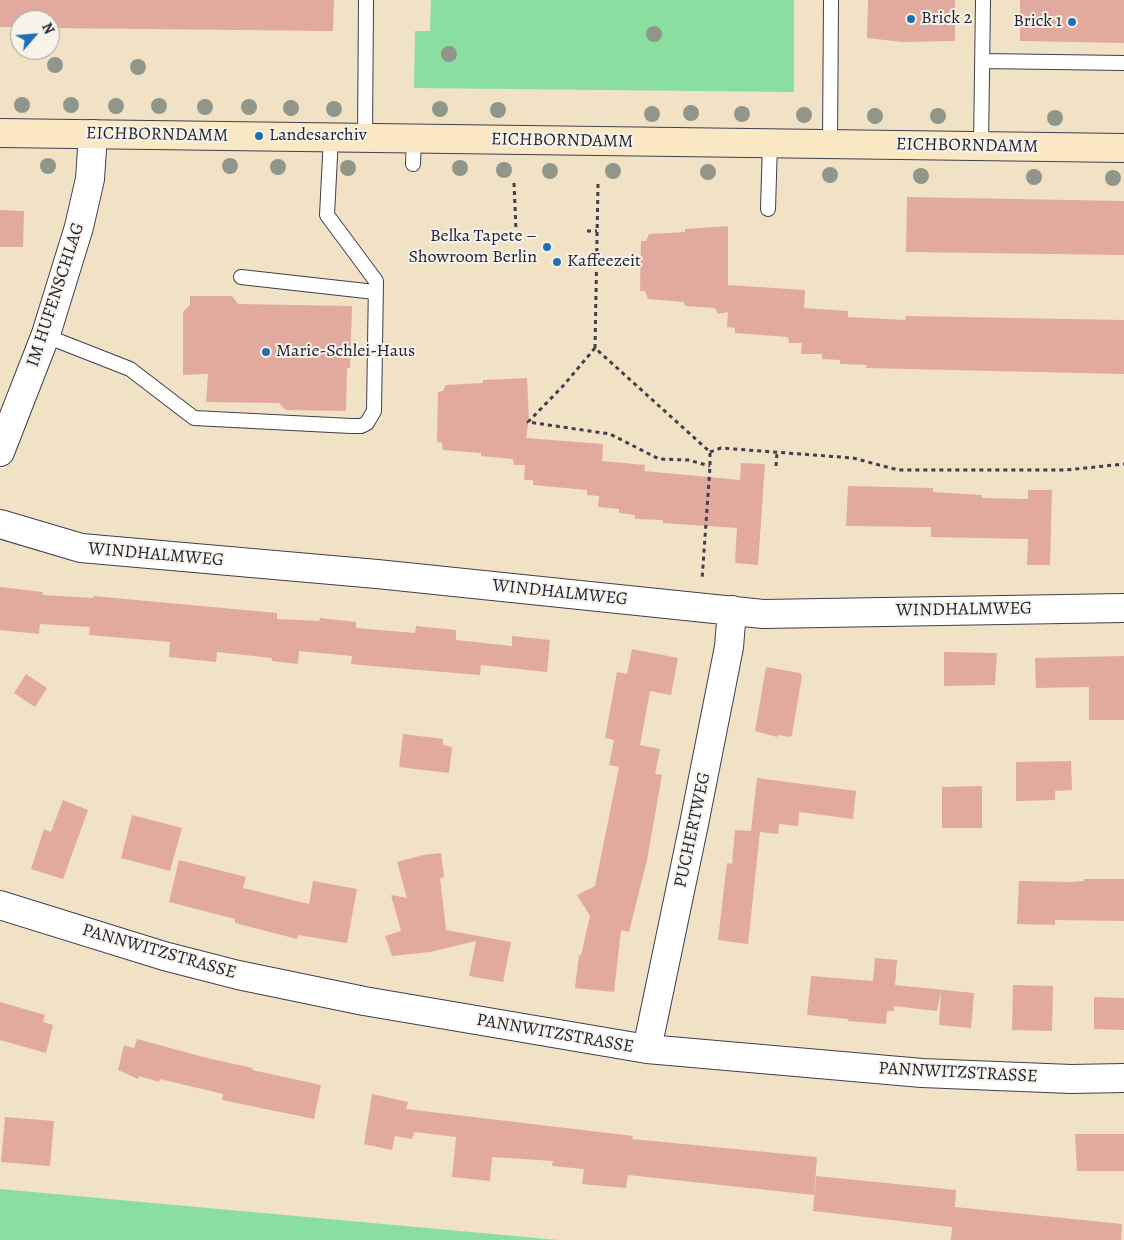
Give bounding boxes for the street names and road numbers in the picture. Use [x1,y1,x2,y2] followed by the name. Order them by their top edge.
[86,123,228,147] street label: EICHBORNDAMM
[491,129,633,153] street label: EICHBORNDAMM
[896,134,1038,158] street label: EICHBORNDAMM
[23,220,89,370] street label: IM HUFENSCHLAG
[87,538,225,572] street label: WINDHALMWEG
[491,575,629,611] street label: WINDHALMWEG
[896,598,1032,622] street label: WINDHALMWEG
[670,770,716,890] street label: PUCHERTWEG
[79,920,239,984] street label: PANNWITZSTRASSE
[475,1010,635,1058] street label: PANNWITZSTRASSE
[878,1058,1038,1088] street label: PANNWITZSTRASSE

